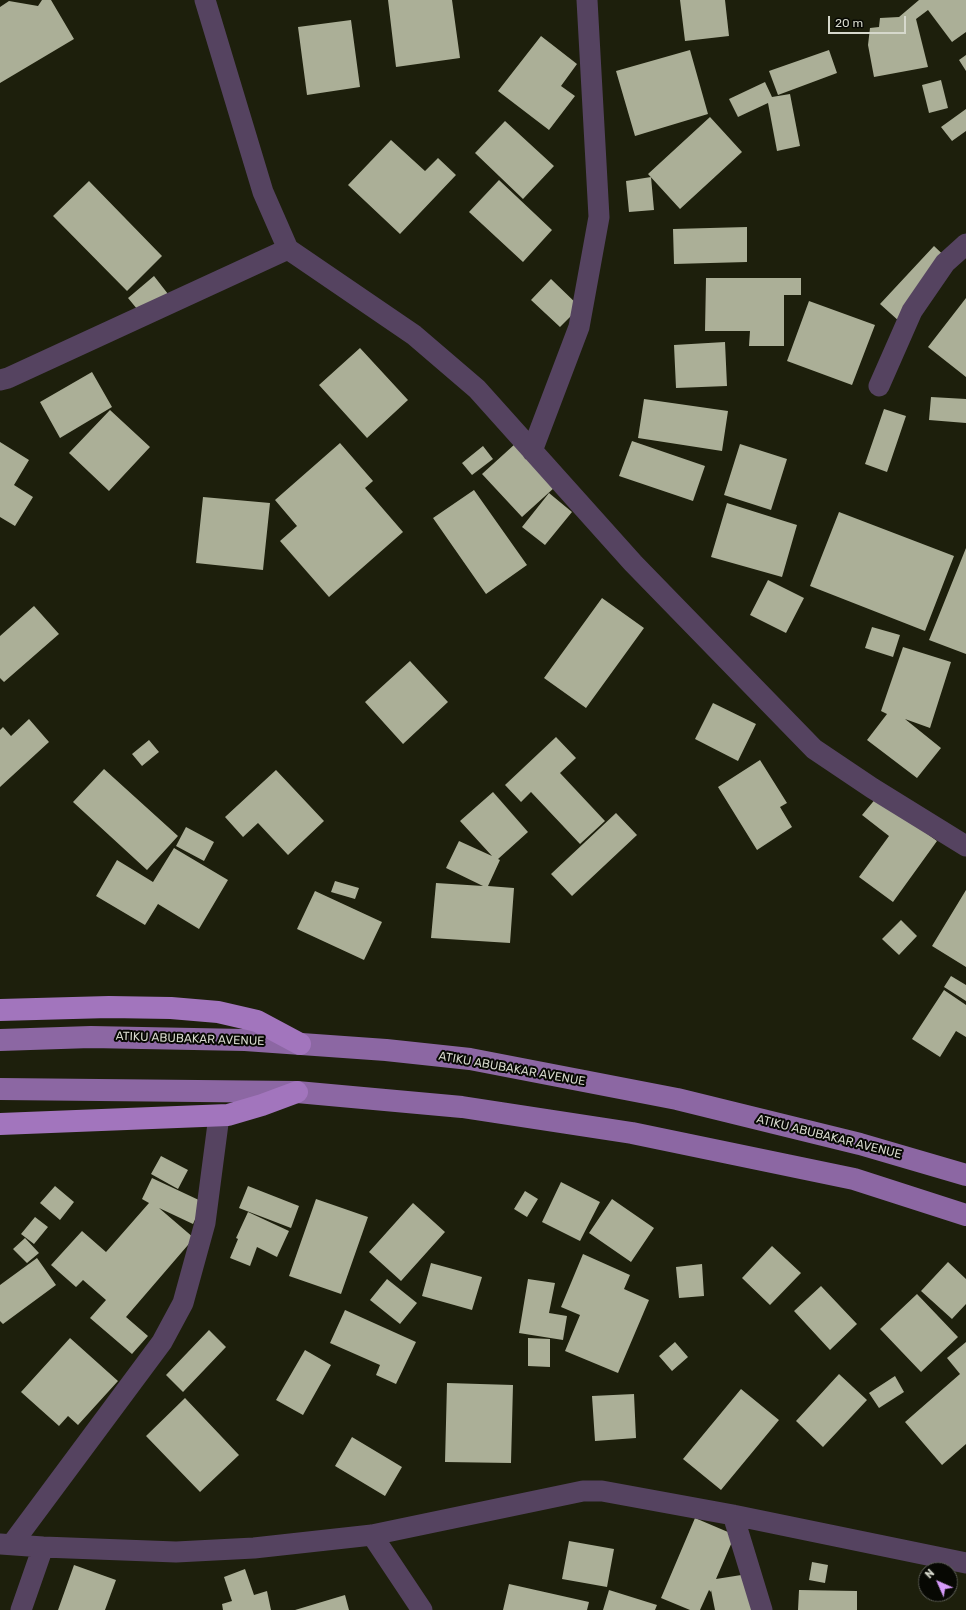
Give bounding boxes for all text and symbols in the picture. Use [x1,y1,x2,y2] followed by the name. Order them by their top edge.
[830,8,908,34] scale bar
[835,16,863,30] text: 20 m
[115,1029,265,1049] street label: ATIKU ABUBAKAR AVENUE
[437,1049,587,1089] street label: ATIKU ABUBAKAR AVENUE
[755,1112,903,1162] street label: ATIKU ABUBAKAR AVENUE
[918,1562,958,1602] north arrow
[922,1566,937,1581] text: N

